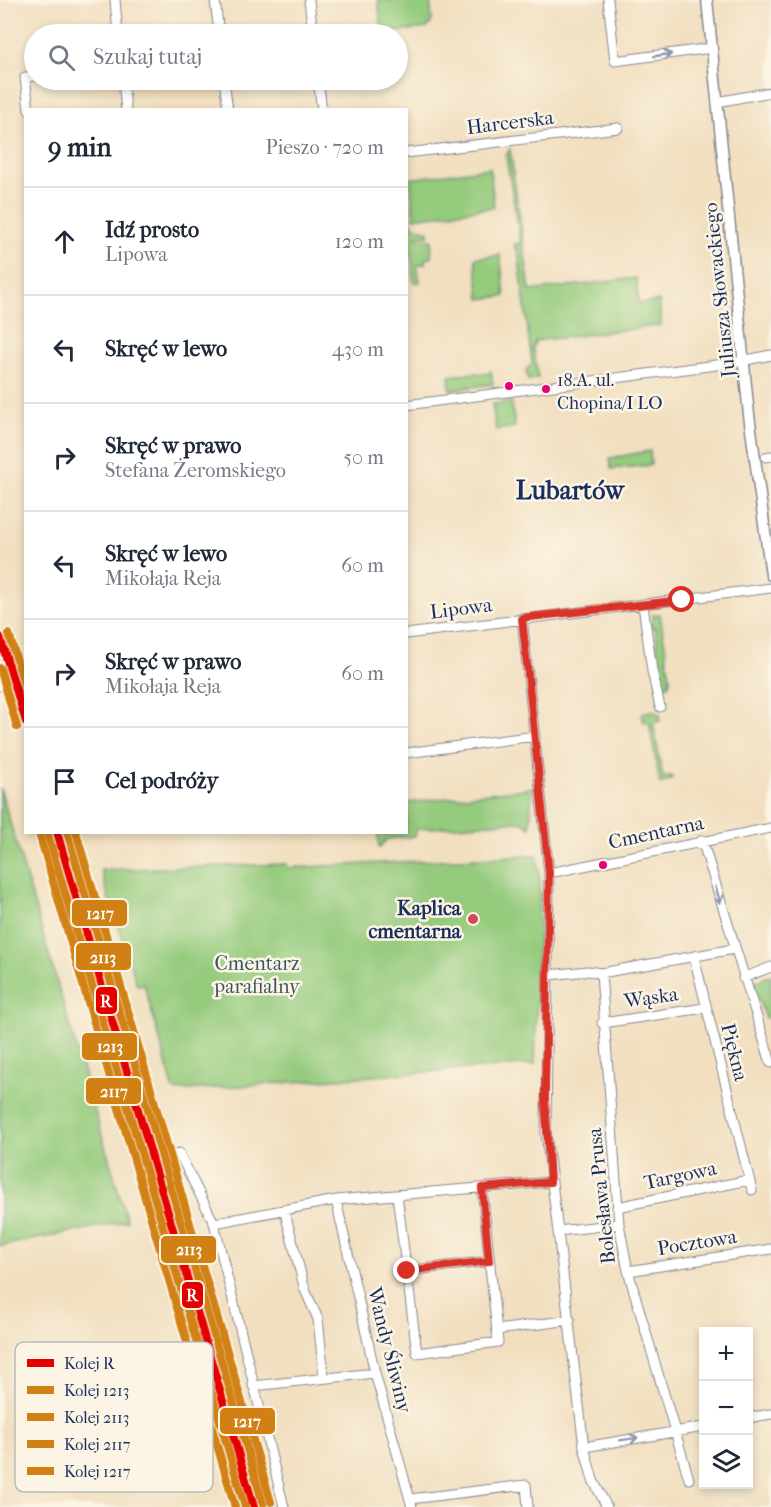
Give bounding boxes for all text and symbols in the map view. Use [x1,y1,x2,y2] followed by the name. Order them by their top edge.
[24,24,408,90] search box
[45,41,78,74] icon: search
[93,44,202,70] text: Szukaj tutaj
[653,49,673,60] one-way arrow
[465,106,556,139] street label: Harcerska
[48,132,112,163] text: 9 min
[265,136,384,159] text: Pieszo · 720 m
[699,201,740,381] street label: Juliusza Słowackiego
[105,217,199,243] text: Idź prosto
[48,225,81,258] icon: ahead
[335,230,384,253] text: 120 m
[105,243,167,266] text: Lipowa
[48,333,81,366] icon: left
[105,336,227,362] text: Skręć w lewo
[332,338,384,361] text: 430 m
[557,370,662,414] place label: 18.A. ul. Chopina/I LO
[503,380,515,392] unlabelled marker
[540,383,552,395] marker: 18.A. ul. Chopina/I LO
[105,433,241,459] text: Skręć w prawo
[48,441,81,474] icon: right
[343,446,384,469] text: 50 m
[105,459,286,482] text: Stefana Żeromskiego
[516,475,626,506] district label: Lubartów
[105,541,227,567] text: Skręć w lewo
[48,549,81,582] icon: left
[341,554,384,577] text: 60 m
[105,567,221,590] text: Mikołaja Reja
[668,586,694,612] route start
[429,593,494,624] street label: Lipowa
[105,649,241,675] text: Skręć w prawo
[48,657,81,690] icon: right
[341,662,384,685] text: 60 m
[105,675,221,698] text: Mikołaja Reja
[48,765,81,798] icon: arrive
[105,768,218,794] text: Cel podróży
[606,811,707,854] street label: Cmentarna
[597,859,609,871] unlabelled marker
[713,885,724,904] one-way arrow
[369,897,462,943] place label: Kaplica cmentarna
[71,899,128,927] line badge: 1217
[86,904,114,923] text: 1217
[466,912,480,926] marker: Kaplica cmentarna
[75,942,132,971] line badge: 2113
[90,948,116,968] text: 2113
[213,952,301,998] park label: Cmentarz parafialny
[622,982,680,1013] street label: Wąska
[95,986,118,1015] line badge: R
[100,992,113,1011] text: R
[716,1021,753,1084] street label: Piękna
[81,1032,138,1061] line badge: 1213
[97,1037,123,1057] text: 1213
[85,1077,142,1105] line badge: 2117
[100,1082,128,1101] text: 2117
[583,1126,620,1265] street label: Bolesława Prusa
[642,1156,719,1194] street label: Targowa
[656,1225,739,1260] street label: Pocztowa
[160,1235,217,1264] line badge: 2113
[176,1240,202,1260] text: 2113
[393,1257,419,1283] route end
[181,1281,204,1309] line badge: R
[363,1284,418,1417] street label: Wandy Śliwiny
[186,1286,199,1305] text: R
[699,1327,753,1489] map controls
[699,1327,753,1381] button: +
[15,1342,213,1492] legend
[64,1354,116,1373] text: Kolej R
[64,1381,129,1400] text: Kolej 1213
[699,1381,753,1435] button: −
[219,1407,276,1435] line badge: 1217
[64,1408,129,1427] text: Kolej 2113
[233,1412,261,1431] text: 1217
[619,1434,638,1445] one-way arrow
[64,1435,131,1454] text: Kolej 2117
[699,1435,753,1489] button: layers
[64,1462,131,1481] text: Kolej 1217

